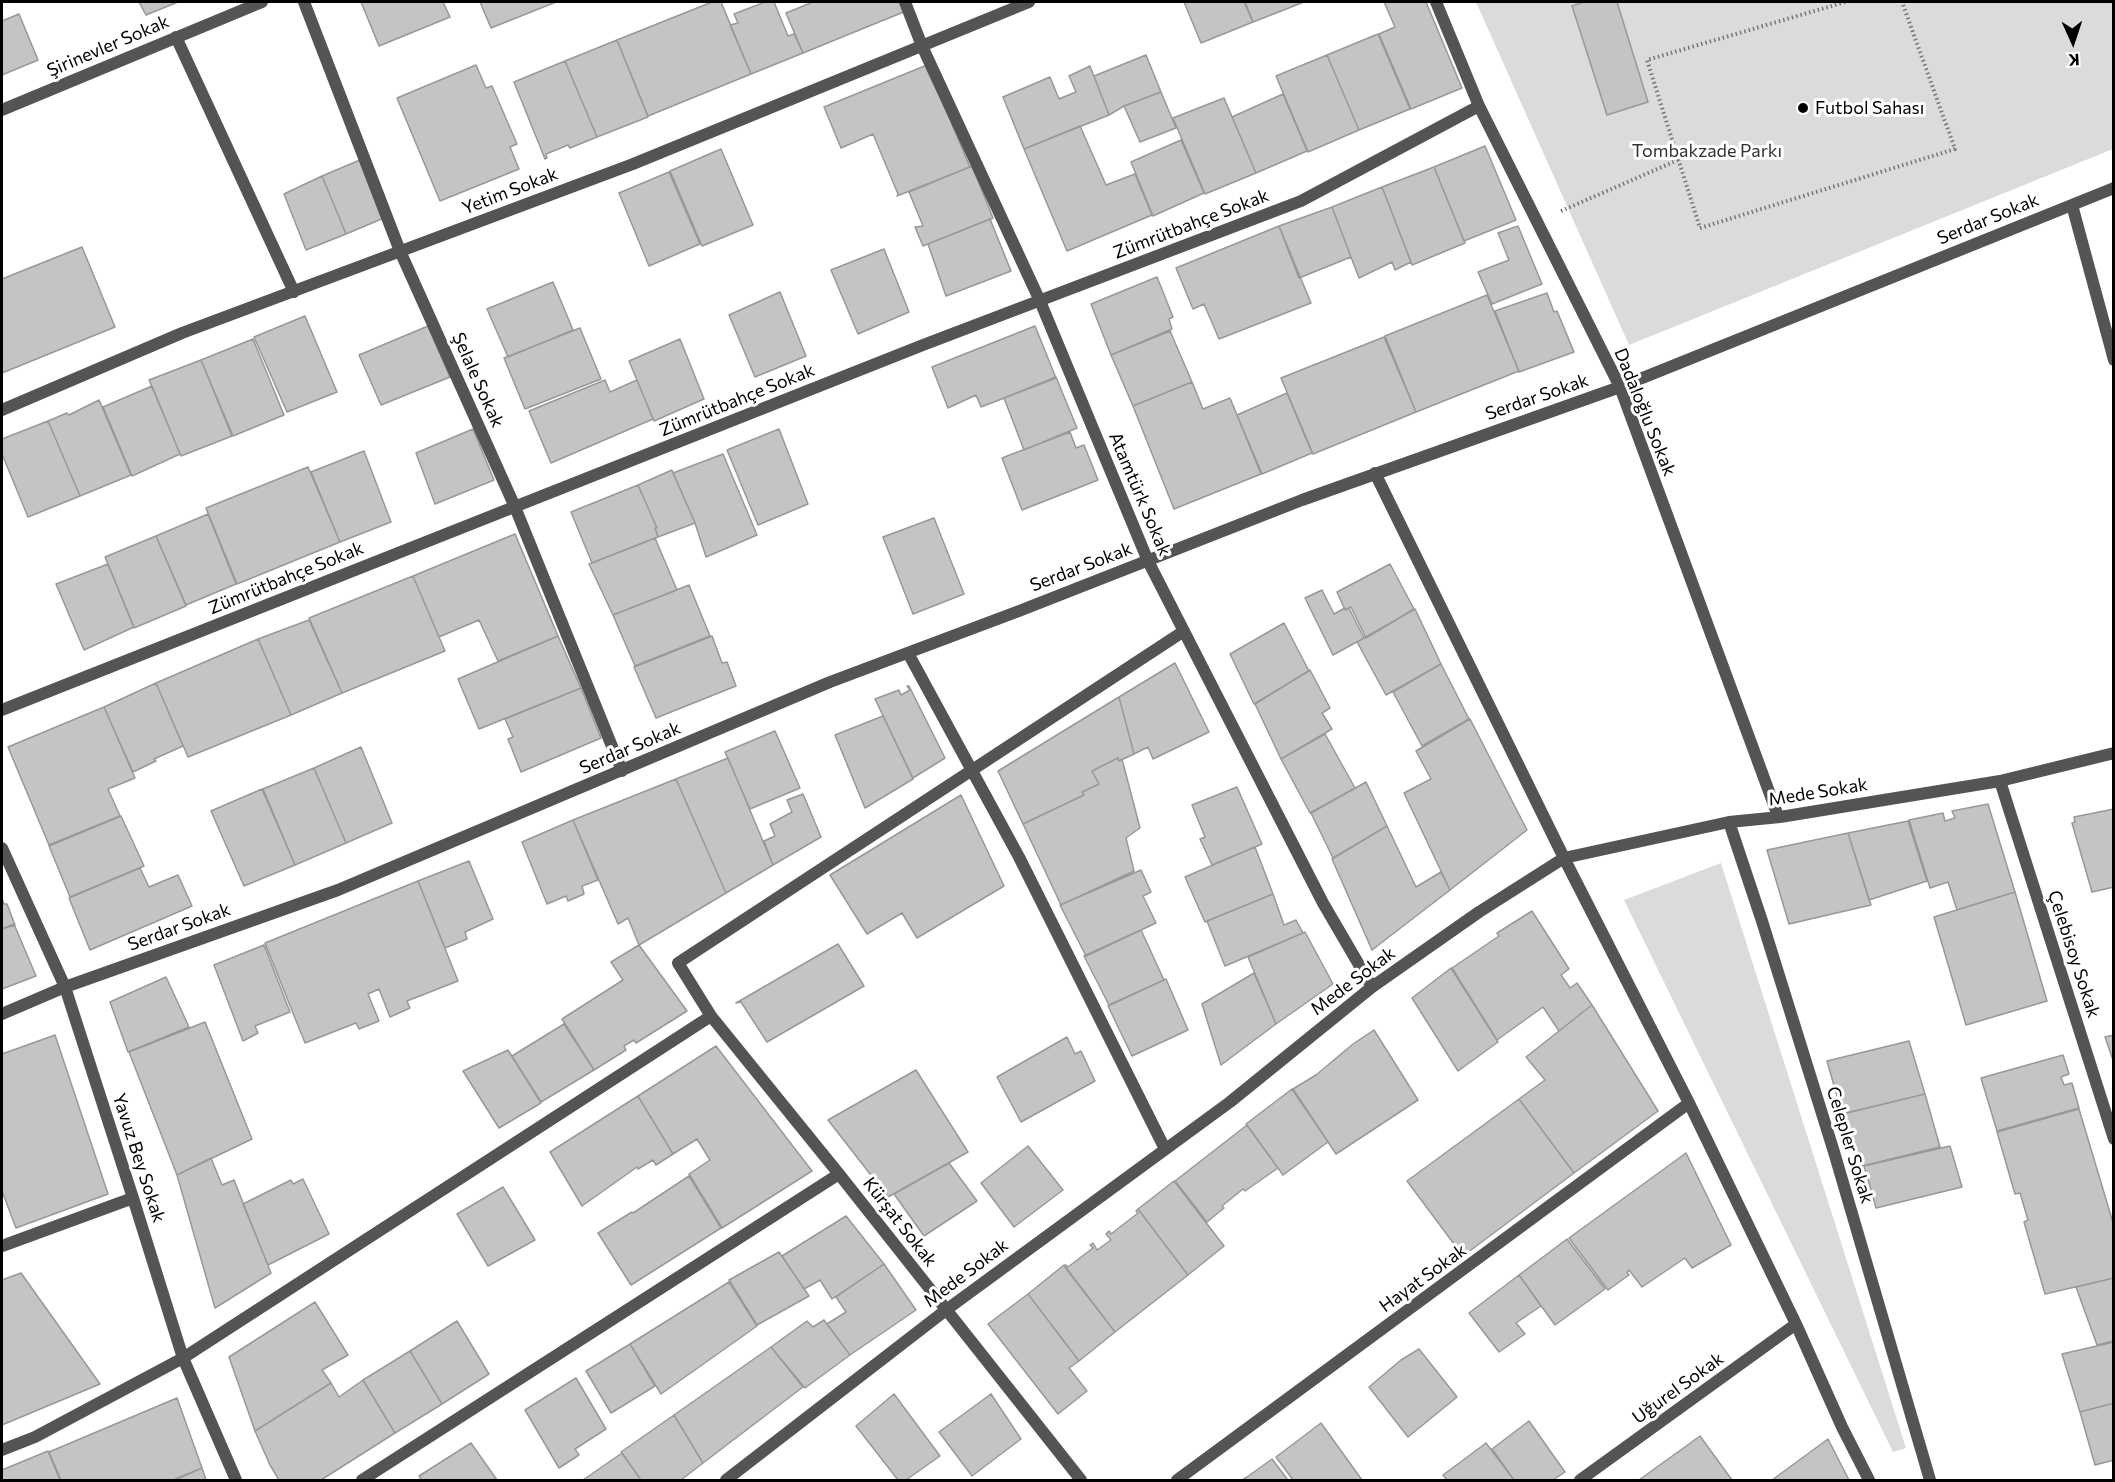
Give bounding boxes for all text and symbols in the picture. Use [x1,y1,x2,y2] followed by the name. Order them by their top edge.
[44,11,172,81] street label: Şirinevler Sokak
[2043,12,2103,72] north arrow
[2068,51,2080,70] text: K
[1815,97,1924,119] place label: Futbol Sahası
[1796,101,1810,115] marker: Futbol Sahası
[1632,140,1782,162] park label: Tombakzade Parkı
[459,163,561,219] street label: Yetim Sokak
[1110,184,1272,264] street label: Zümrütbahçe Sokak
[1934,189,2042,249] street label: Serdar Sokak
[447,329,509,431] street label: Şelale Sokak
[1610,345,1680,479] street label: Dadaloğlu Sokak
[656,359,818,441] street label: Zümrütbahçe Sokak
[1483,369,1591,425] street label: Serdar Sokak
[1104,429,1176,559] street label: Atamtürk Sokak
[205,537,367,619] street label: Zümrütbahçe Sokak
[1027,538,1135,596] street label: Serdar Sokak
[576,717,684,779] street label: Serdar Sokak
[1767,773,1869,811] street label: Mede Sokak
[2043,888,2105,1020] street label: Çelebisoy Sokak
[125,898,233,956] street label: Serdar Sokak
[1306,942,1400,1020] street label: Mede Sokak
[1822,1084,1878,1206] street label: Celepler Sokak
[108,1091,170,1225] street label: Yavuz Bey Sokak
[858,1173,942,1271] street label: Kürşat Sokak
[919,1234,1013,1312] street label: Mede Sokak
[1375,1239,1471,1317] street label: Hayat Sokak
[1628,1348,1728,1428] street label: Uğurel Sokak

